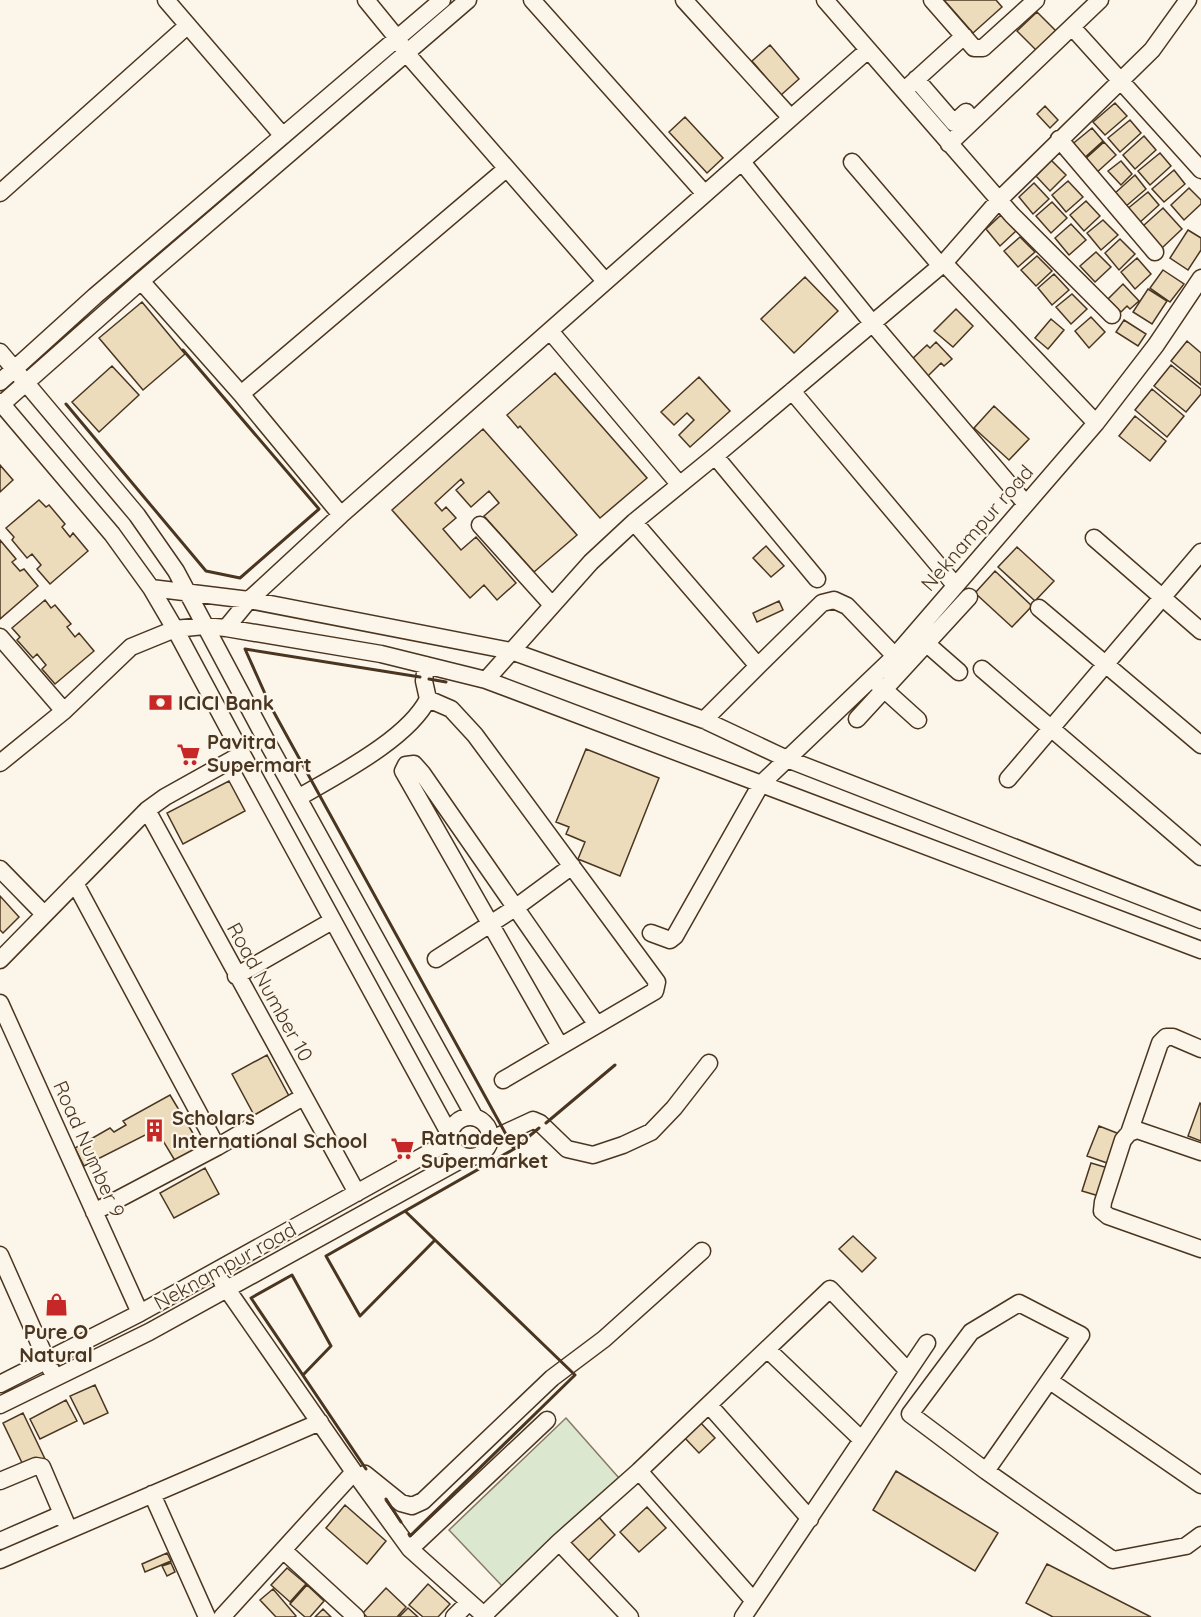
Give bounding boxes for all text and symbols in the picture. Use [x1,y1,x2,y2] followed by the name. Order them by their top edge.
[915,460,1038,596] street label: Neknampur road
[147,690,173,716] bank icon: ICICI Bank
[178,690,274,715] place label: ICICI Bank
[207,729,312,777] place label: Pavitra Supermart
[176,741,202,767] supermarket icon: Pavitra Supermart
[222,918,319,1066] street label: Road Number 10
[48,1077,131,1221] street label: Road Number 9
[172,1105,368,1153] place label: Scholars International School
[141,1117,167,1143] building icon: Scholars International School
[421,1125,548,1173] place label: Ratnadeep Supermarket
[390,1136,416,1162] supermarket icon: Ratnadeep Supermarket
[149,1216,300,1315] street label: Neknampur road
[43,1292,69,1318] shop icon: Pure O Natural
[19,1319,93,1367] place label: Pure O Natural

